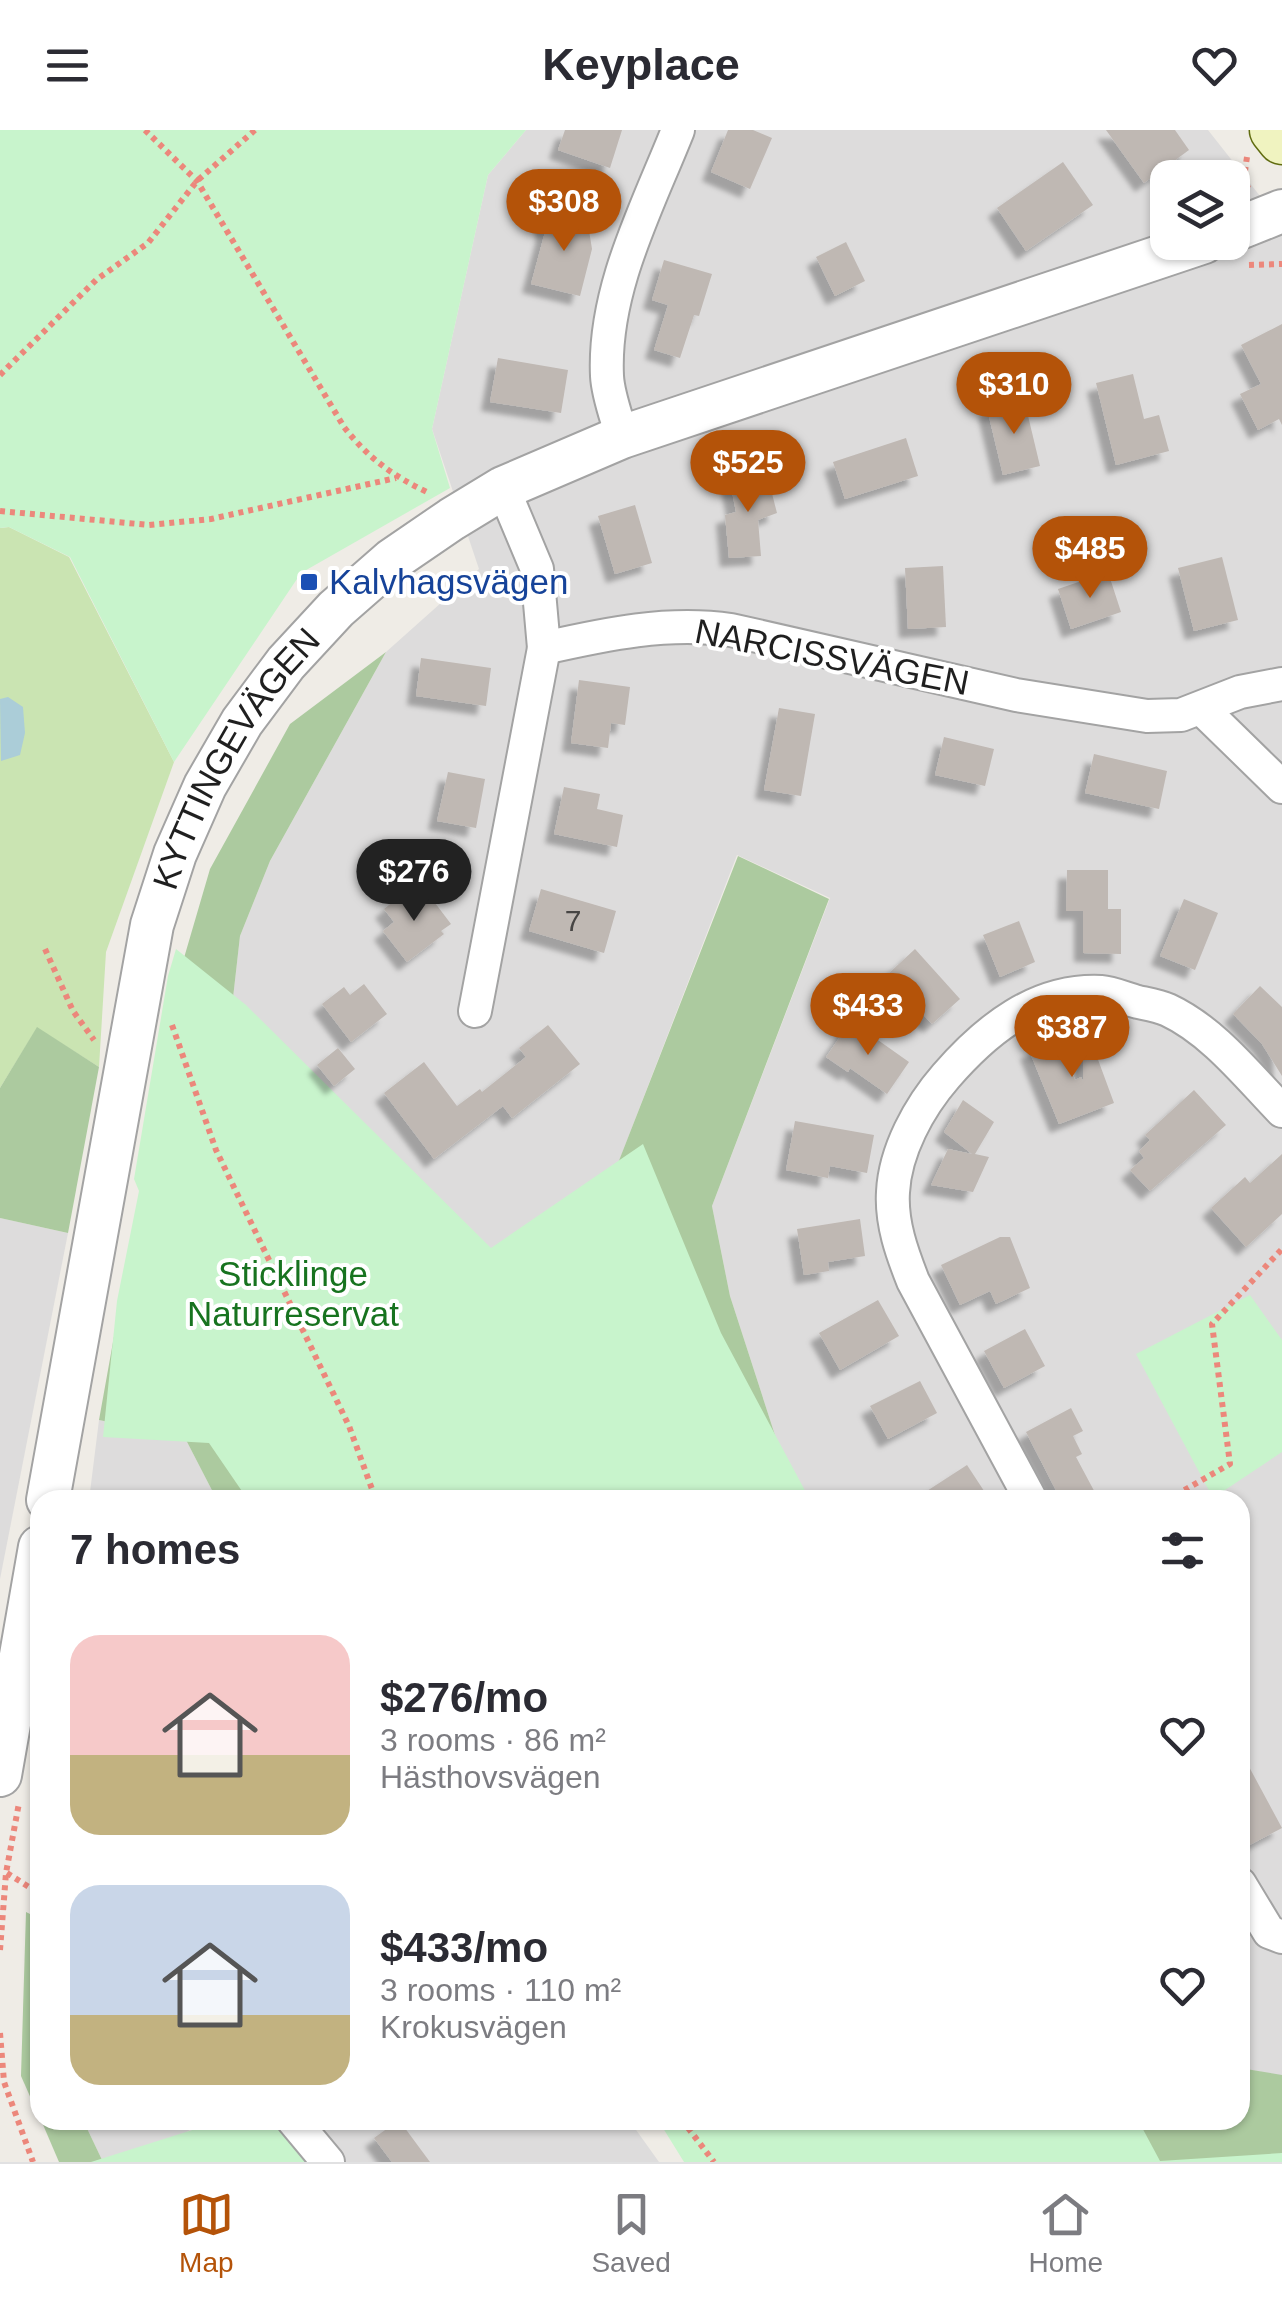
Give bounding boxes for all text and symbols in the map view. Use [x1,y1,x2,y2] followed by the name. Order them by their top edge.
[40,38,95,93] icon: menu
[1187,38,1242,93] icon: heart
[542,39,740,90] text: Keyplace
[1150,160,1250,260] map controls
[1150,160,1250,260] button: layers
[505,169,623,254] pin: $308
[528,183,600,219] text: $308
[955,352,1073,437] pin: $310
[978,366,1050,402] text: $310
[689,430,807,515] pin: $525
[712,444,784,480] text: $525
[1031,516,1149,601] pin: $485
[1054,530,1126,566] text: $485
[329,562,568,601] place label: Kalvhagsvägen
[298,571,320,593] marker: Kalvhagsvägen
[692,611,972,702] street label: NARCISSVÄGEN
[145,620,327,894] street label: KYTTINGEVÄGEN
[355,839,473,924] pin: $276
[378,853,450,889] text: $276
[565,904,581,937] house number: 7
[809,973,927,1058] pin: $433
[832,987,904,1023] text: $433
[1013,995,1131,1080] pin: $387
[1036,1009,1108,1045] text: $387
[187,1254,399,1333] park label: Sticklinge Naturreservat
[1155,1523,1210,1578] icon: filters
[70,1526,240,1573] text: 7 homes
[380,1674,548,1721] text: $276/mo
[150,1675,270,1795] icon: home
[1155,1708,1210,1763] icon: heart
[380,1722,606,1758] text: 3 rooms · 86 m²
[380,1759,601,1795] text: Hästhovsvägen
[380,1924,548,1971] text: $433/mo
[150,1925,270,2045] icon: home
[1155,1958,1210,2013] icon: heart
[380,1972,621,2008] text: 3 rooms · 110 m²
[380,2009,567,2045] text: Krokusvägen
[179,2187,234,2279] tab: Map
[591,2187,671,2279] tab: Saved
[1028,2187,1103,2279] tab: Home

